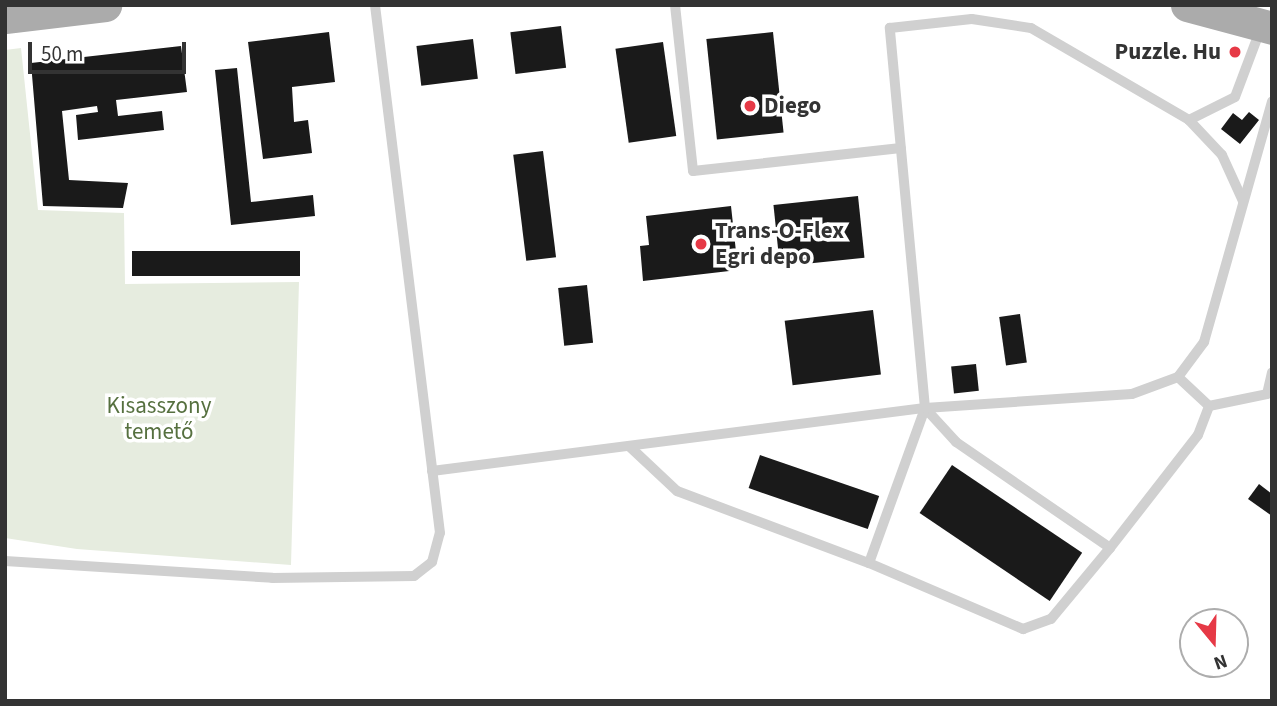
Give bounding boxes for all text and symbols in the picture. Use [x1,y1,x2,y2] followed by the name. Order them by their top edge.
[32,28,189,72] scale bar
[1115,38,1221,66] place label: Puzzle. Hu
[41,39,83,69] text: 50 m
[1227,44,1243,60] marker: Puzzle. Hu
[764,92,821,120] place label: Diego
[742,98,758,114] marker: Diego
[715,217,844,271] place label: Trans-O-Flex Egri depo
[693,236,709,252] marker: Trans-O-Flex Egri depo
[107,392,211,446] park label: Kisasszony temető
[1179,608,1249,678] north arrow
[1210,647,1231,676] text: N

